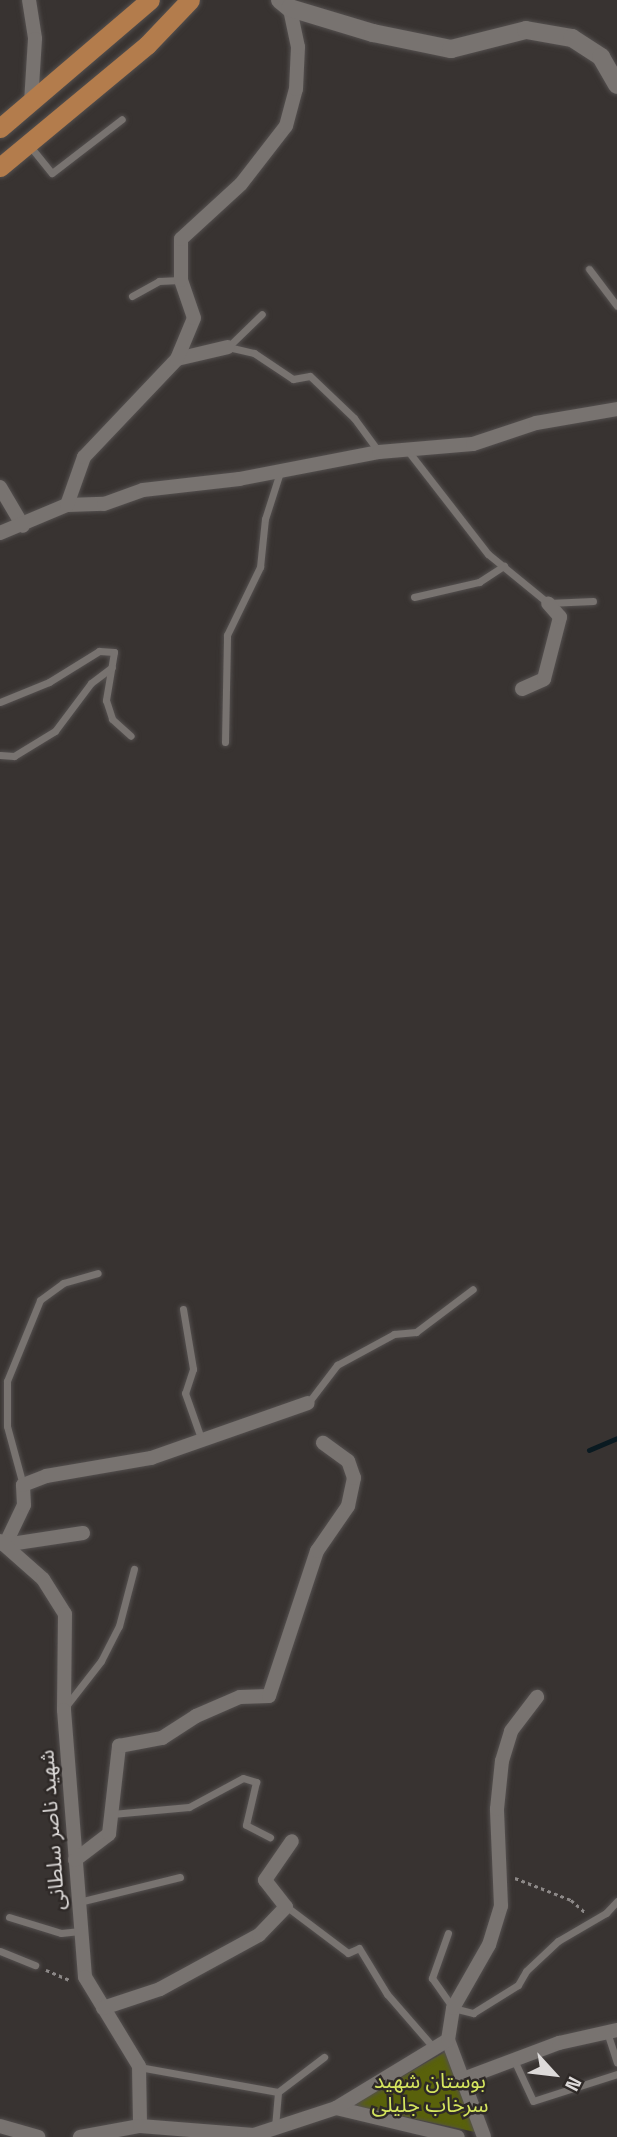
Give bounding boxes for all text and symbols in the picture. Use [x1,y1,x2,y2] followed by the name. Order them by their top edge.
[34,1749,70,1911] street label: شهید ناصر سلطانی
[519,2039,589,2109] north arrow
[372,2068,488,2118] park label: بوستان شهید سرخاب جلیلی
[559,2072,587,2095] text: N

